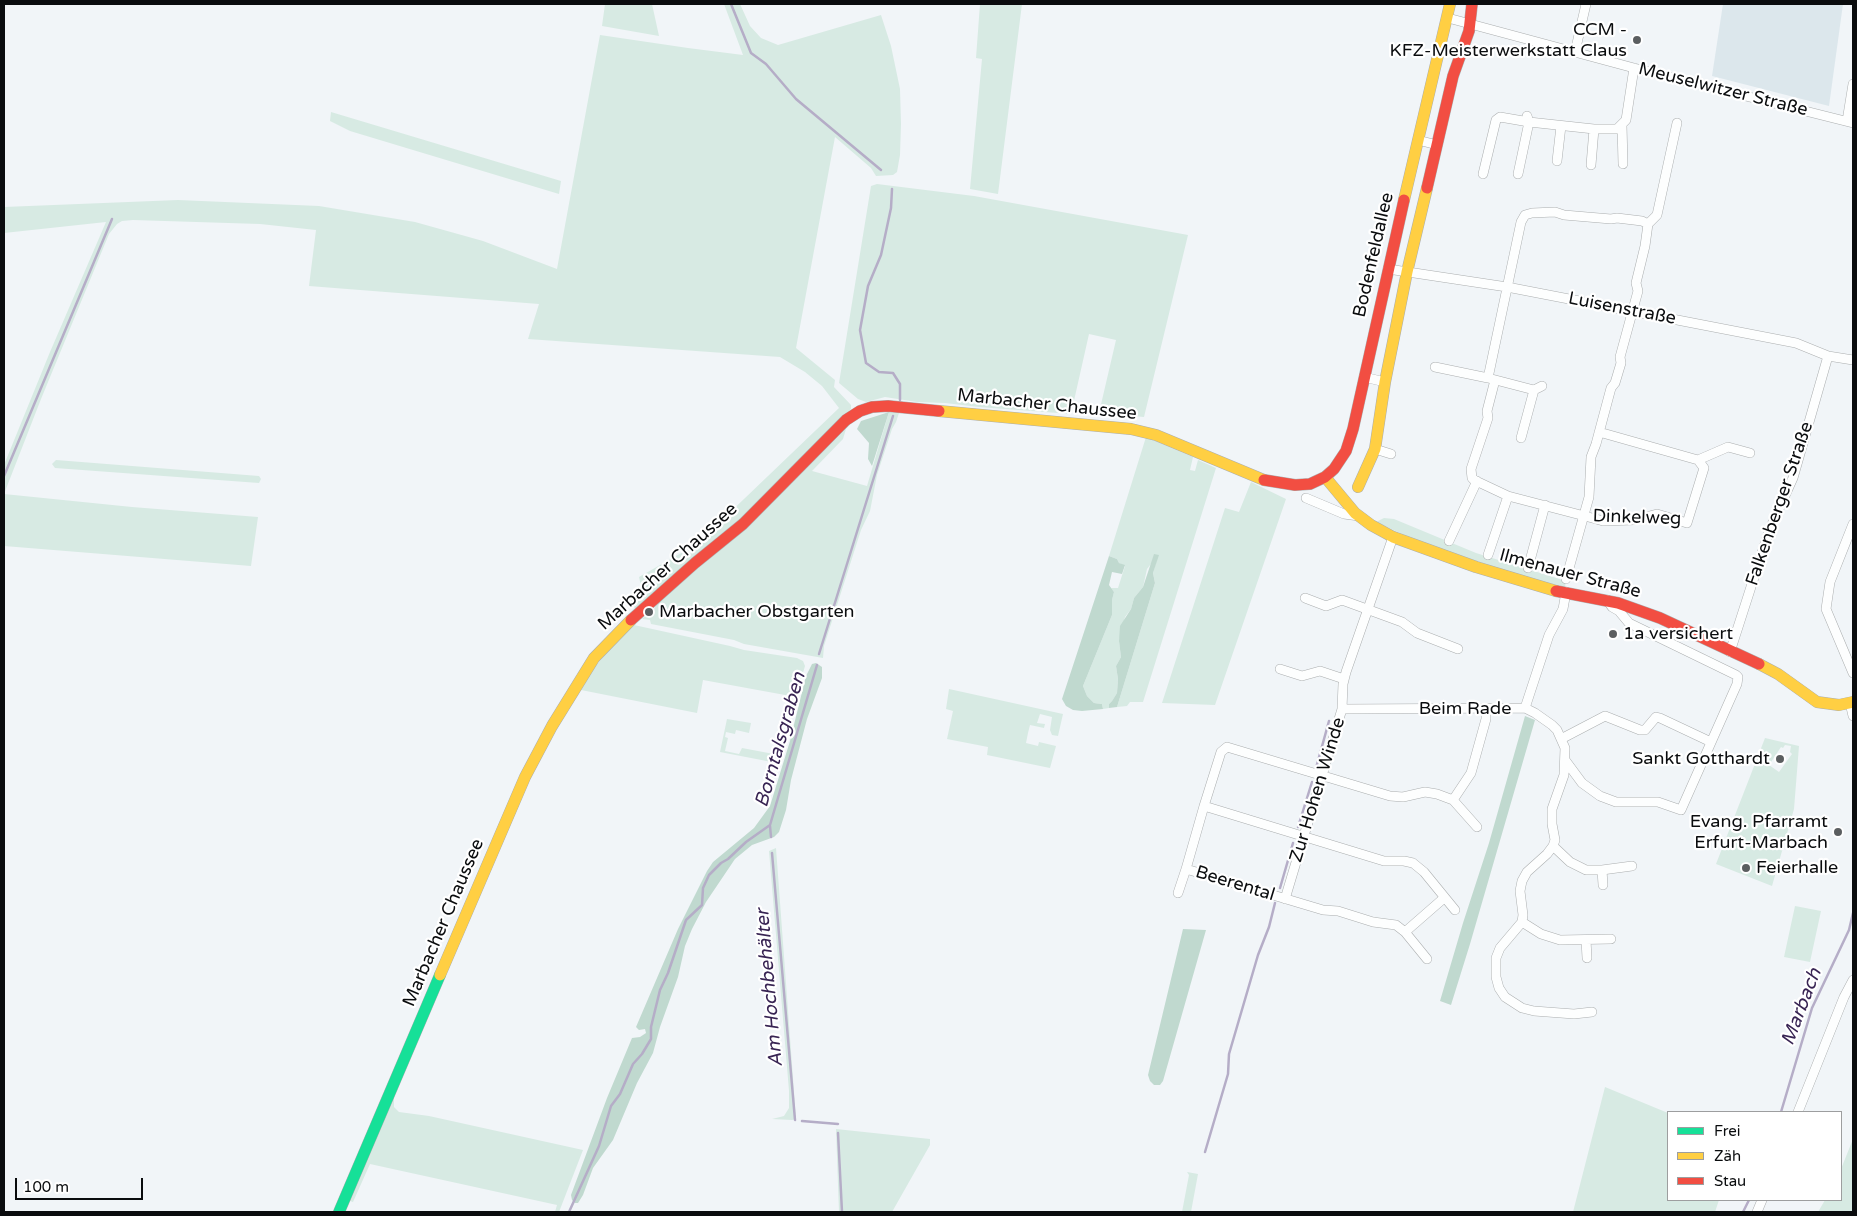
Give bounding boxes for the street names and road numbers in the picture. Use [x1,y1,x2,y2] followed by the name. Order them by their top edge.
[1636,59,1810,121] street label: Meuselwitzer Straße
[1349,190,1399,320] street label: Bodenfeldallee
[1566,288,1678,330] street label: Luisenstraße
[956,385,1138,425] street label: Marbacher Chaussee
[1742,419,1818,589] street label: Falkenberger Straße
[594,499,742,635] street label: Marbacher Chaussee
[1592,506,1682,530] street label: Dinkelweg
[1497,545,1643,603] street label: Ilmenauer Straße
[1419,698,1511,720] street label: Beim Rade
[1286,715,1350,865] street label: Zur Hohen Winde
[399,836,489,1010] street label: Marbacher Chaussee
[1193,862,1277,906] street label: Beerental

